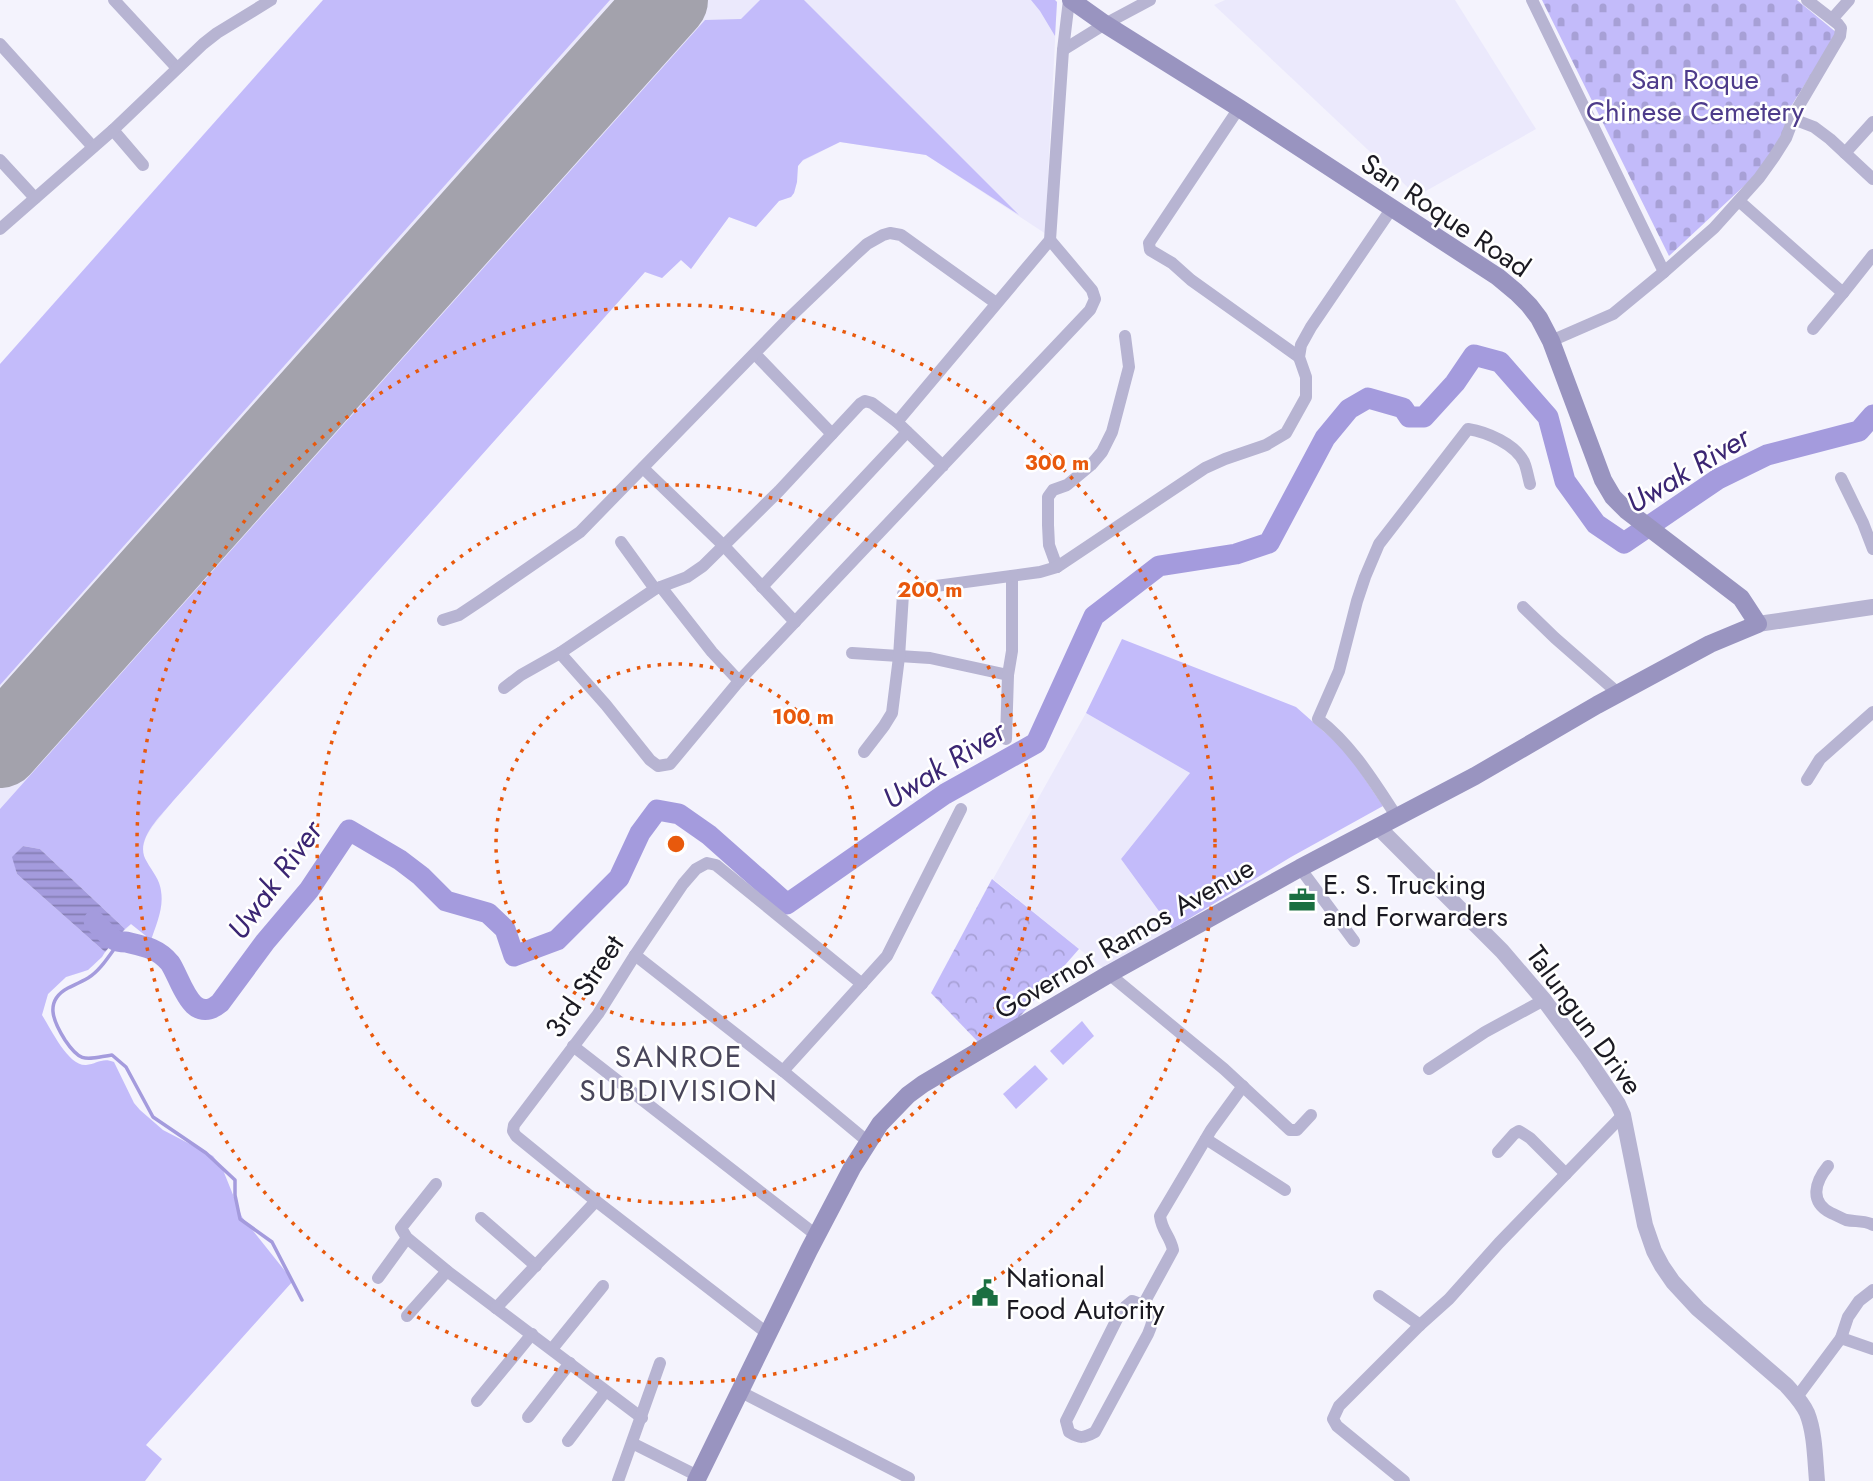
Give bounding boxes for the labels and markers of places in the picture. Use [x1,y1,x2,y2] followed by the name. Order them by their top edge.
[664,832,688,856] centre of rings
[1323,864,1508,937] place label: E. S. Trucking and Forwarders
[1287,885,1317,915] office icon: E. S. Trucking and Forwarders
[1006,1257,1165,1330] place label: National Food Autority
[970,1278,1000,1308] public building icon: National Food Autority

